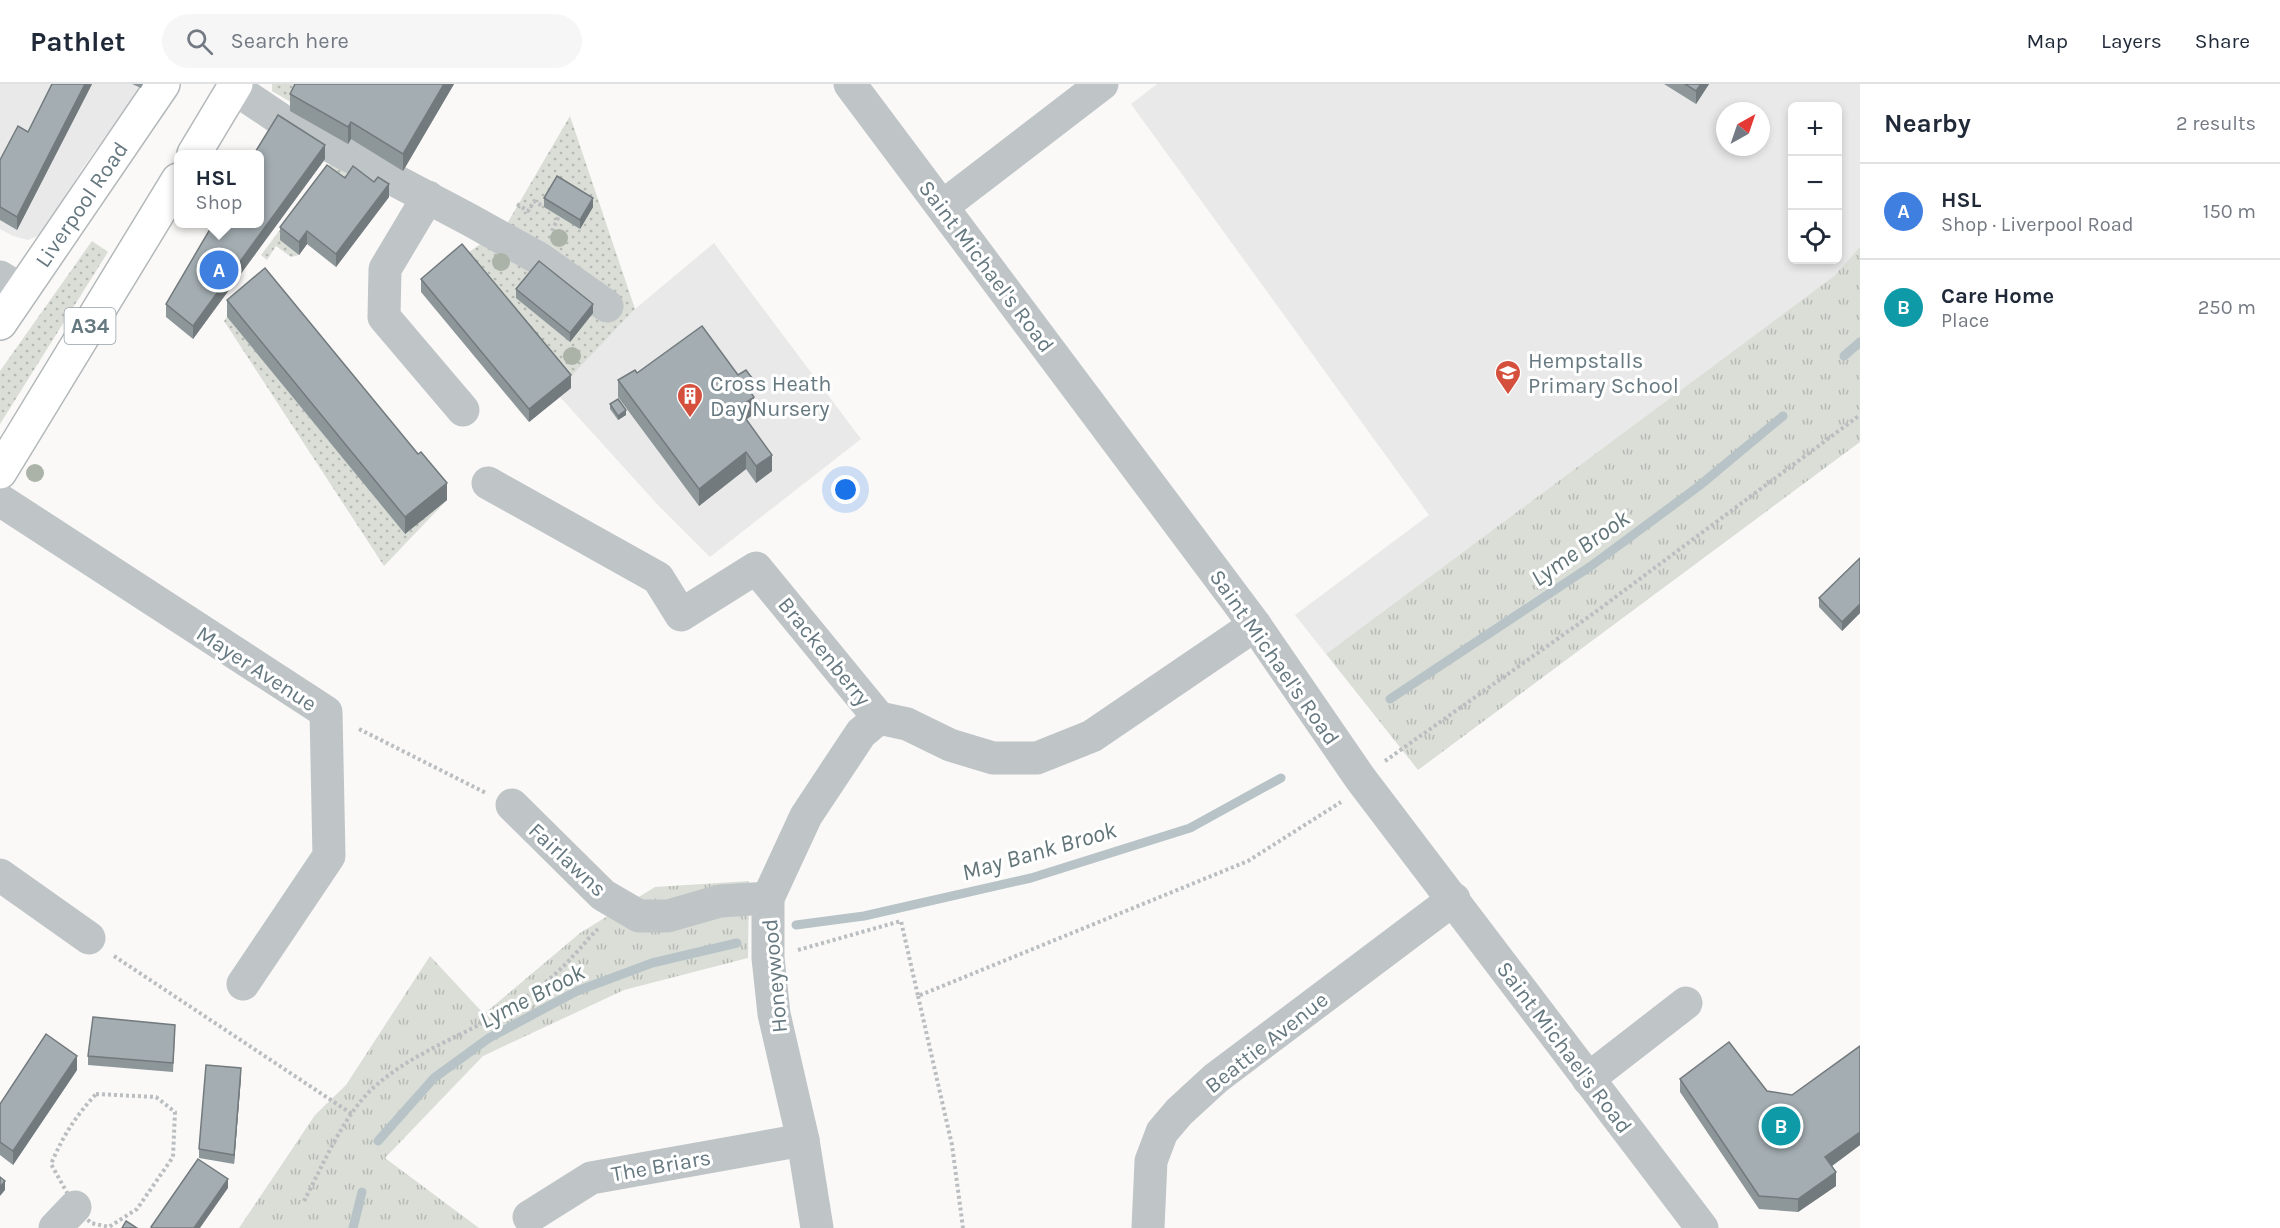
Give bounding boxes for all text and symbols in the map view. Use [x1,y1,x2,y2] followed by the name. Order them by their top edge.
[162,14,582,68] search box
[30,25,126,58] text: Pathlet
[183,25,216,58] icon: search
[231,28,349,54] text: Search here
[2026,29,2068,53] text: Map
[2101,29,2162,53] text: Layers
[2195,29,2250,53] text: Share
[1716,102,1770,156] north arrow
[1788,102,1842,264] map controls
[1788,102,1842,156] button: +
[1884,108,1971,139] text: Nearby
[2176,112,2256,135] text: 2 results
[30,137,134,272] street label: Liverpool Road
[174,150,264,228] popup
[1788,156,1842,210] button: −
[196,165,236,191] text: HSL
[913,176,1059,358] street label: Saint Michael's Road
[1941,187,1981,213] text: HSL
[196,191,242,214] text: Shop
[1897,200,1910,223] text: A
[2203,200,2256,223] text: 150 m
[1788,210,1842,264] button: locate
[1941,213,2134,236] text: Shop · Liverpool Road
[200,248,238,292] pin: A
[1941,283,2054,309] text: Care Home
[1897,296,1910,319] text: B
[2198,296,2256,319] text: 250 m
[64,308,116,344] road number: A34
[1941,309,1989,332] text: Place
[1528,348,1679,399] place label: Hempstalls Primary School
[1493,358,1523,396] school or university icon: Hempstalls Primary School
[710,371,831,422] place label: Cross Heath Day Nursery
[675,381,705,419] building icon: Cross Heath Day Nursery
[831,475,860,504] your location
[1525,503,1635,592] water label: Lyme Brook
[1204,565,1345,750] street label: Saint Michael's Road
[772,592,876,711] street label: Brackenberry
[192,620,321,717] street label: Mayer Avenue
[959,815,1120,886] water label: May Bank Brook
[523,817,612,902] street label: Fairlawns
[757,918,793,1034] street label: Honeywood
[475,957,590,1034] water label: Lyme Brook
[1491,957,1637,1139] street label: Saint Michael's Road
[1200,987,1333,1099] street label: Beattie Avenue
[1762,1104,1800,1148] pin: B
[609,1144,713,1188] street label: The Briars

